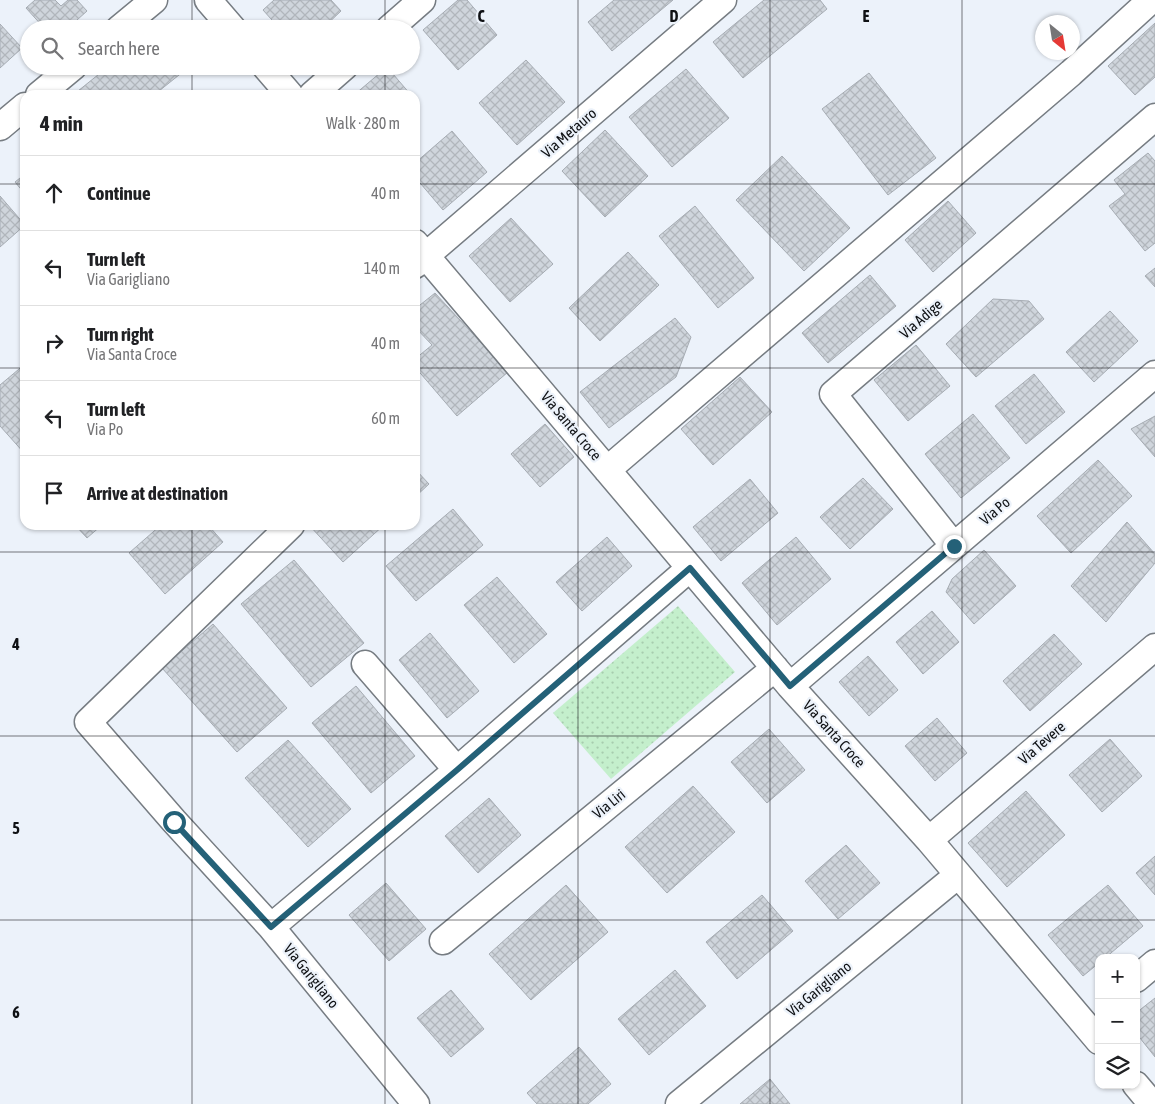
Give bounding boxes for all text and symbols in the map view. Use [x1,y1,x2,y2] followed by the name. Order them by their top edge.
[477,7,485,25] text: C
[670,7,679,25] text: D
[863,7,870,25] text: E
[1035,15,1080,60] north arrow
[20,20,420,75] search box
[38,34,66,62] icon: search
[78,37,160,59] text: Search here
[538,104,599,161] street label: Via Metauro
[40,111,83,135] text: 4 min
[326,114,400,132] text: Walk · 280 m
[40,179,68,207] icon: ahead
[87,182,151,204] text: Continue
[371,184,400,202] text: 40 m
[87,248,145,270] text: Turn left
[40,254,68,282] icon: left
[364,259,400,277] text: 140 m
[87,270,170,288] text: Via Garigliano
[896,295,946,342] street label: Via Adige
[87,323,154,345] text: Turn right
[40,329,68,357] icon: right
[371,334,400,352] text: 40 m
[87,345,177,363] text: Via Santa Croce
[538,388,605,464] street label: Via Santa Croce
[87,398,145,420] text: Turn left
[40,404,68,432] icon: left
[371,409,400,427] text: 60 m
[87,420,123,438] text: Via Po
[40,479,68,507] icon: arrive
[87,482,228,504] text: Arrive at destination
[976,493,1013,528] street label: Via Po
[943,535,966,558] route end
[11,635,20,653] text: 4
[800,697,869,771] street label: Via Santa Croce
[1015,718,1069,767] street label: Via Tevere
[589,785,628,822] street label: Via Liri
[163,811,186,834] route start
[12,819,20,837] text: 5
[280,940,342,1011] street label: Via Garigliano
[1095,954,1140,1089] map controls
[1095,954,1140,999] button: +
[783,958,854,1020] street label: Via Garigliano
[1095,999,1140,1044] button: −
[12,1003,20,1021] text: 6
[1095,1044,1140,1089] button: layers

